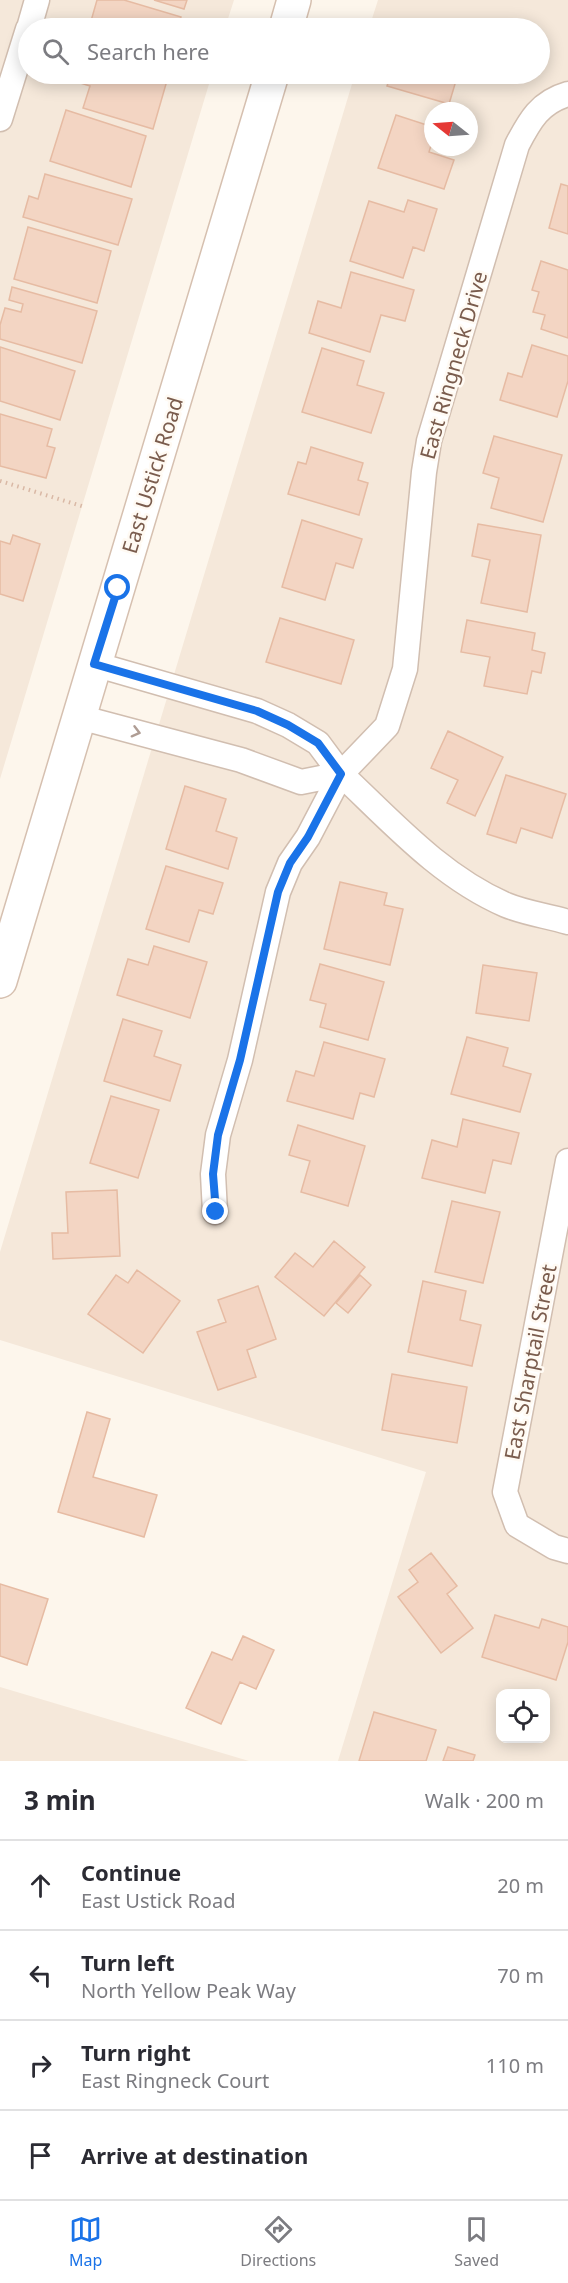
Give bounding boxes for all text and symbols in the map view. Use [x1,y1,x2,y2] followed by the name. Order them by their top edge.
[18,18,550,84] search box
[39,35,72,68] icon: search
[87,36,209,66] text: Search here
[424,102,478,156] north arrow
[413,268,493,462] street label: East Ringneck Drive
[115,393,189,557] street label: East Ustick Road
[104,574,130,600] route start
[130,725,141,737] one-way arrow
[202,1198,228,1224] route end
[497,1261,563,1462] street label: East Sharptail Street
[496,1689,550,1743] map controls
[496,1689,550,1743] button: locate
[24,1782,96,1818] text: 3 min
[425,1787,544,1814] text: Walk · 200 m
[81,1857,181,1887] text: Continue
[24,1869,57,1902] icon: ahead
[497,1872,544,1899] text: 20 m
[81,1887,235,1914] text: East Ustick Road
[81,1947,175,1977] text: Turn left
[24,1959,57,1992] icon: left
[497,1962,544,1989] text: 70 m
[81,1977,296,2004] text: North Yellow Peak Way
[81,2037,191,2067] text: Turn right
[24,2049,57,2082] icon: right
[486,2052,544,2079] text: 110 m
[81,2067,269,2094] text: East Ringneck Court
[24,2139,57,2172] icon: arrive
[81,2140,308,2170] text: Arrive at destination
[69,2213,102,2271] tab: Map
[240,2213,316,2271] tab: Directions
[454,2213,499,2271] tab: Saved

